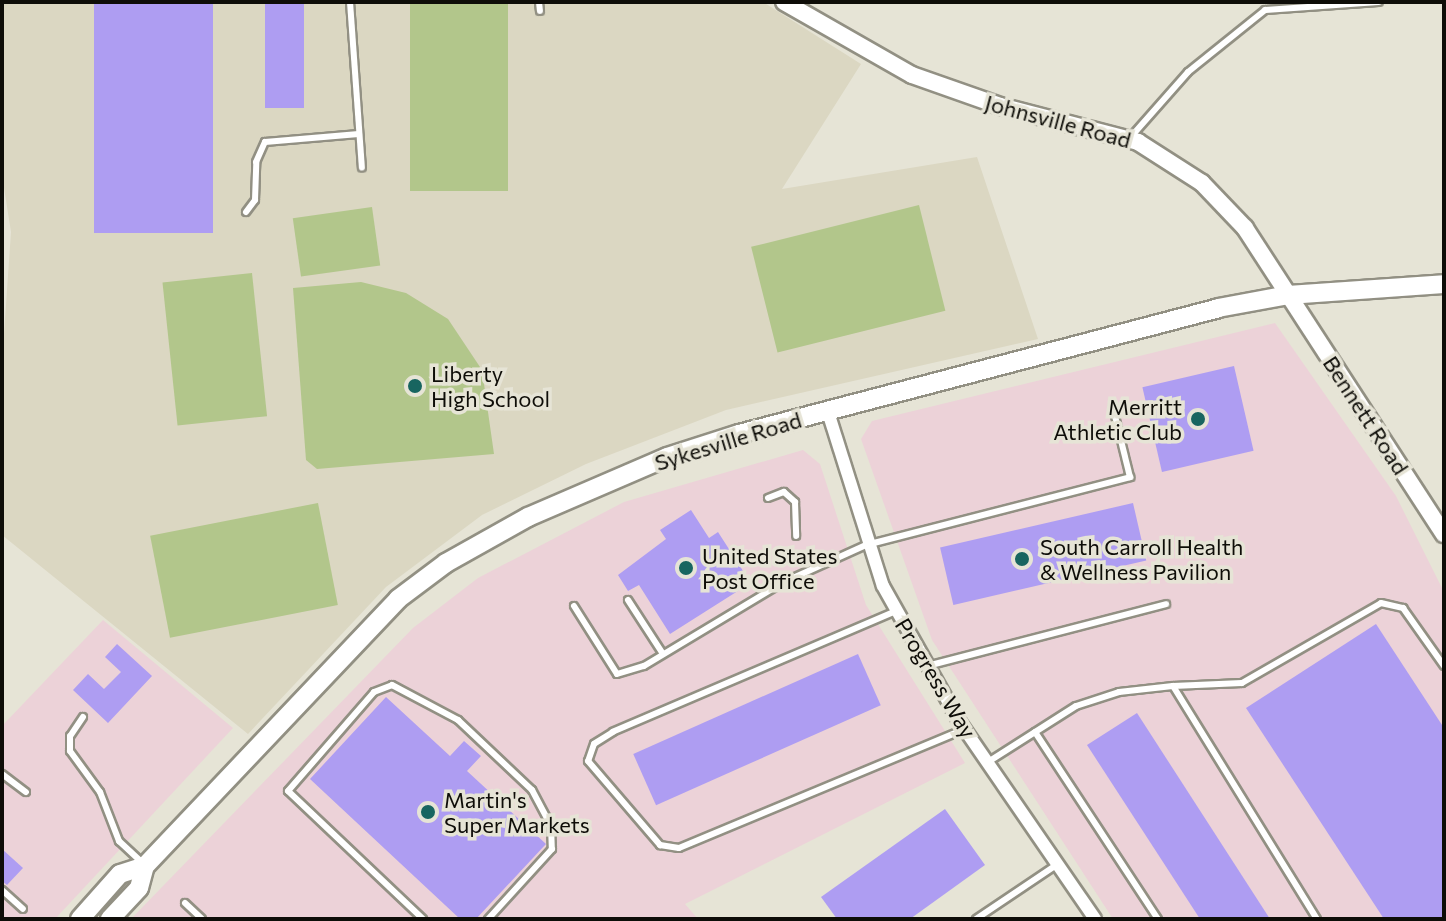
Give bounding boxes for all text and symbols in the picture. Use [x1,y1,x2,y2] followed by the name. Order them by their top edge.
[982,89,1134,153] street label: Johnsville Road
[1318,351,1414,479] street label: Bennett Road
[431,360,550,412] place label: Liberty High School
[406,377,424,395] marker: Liberty High School
[1053,393,1182,444] place label: Merritt Athletic Club
[652,406,804,476] street label: Sykesville Road
[1189,410,1207,428] marker: Merritt Athletic Club
[1040,533,1243,584] place label: South Carroll Health & Wellness Pavilion
[702,542,837,594] place label: United States Post Office
[1011,548,1033,570] marker: South Carroll Health & Wellness Pavilion
[677,559,695,577] marker: United States Post Office
[890,613,982,743] street label: Progress Way
[444,786,590,838] place label: Martin's Super Markets
[419,803,437,821] marker: Martin's Super Markets

